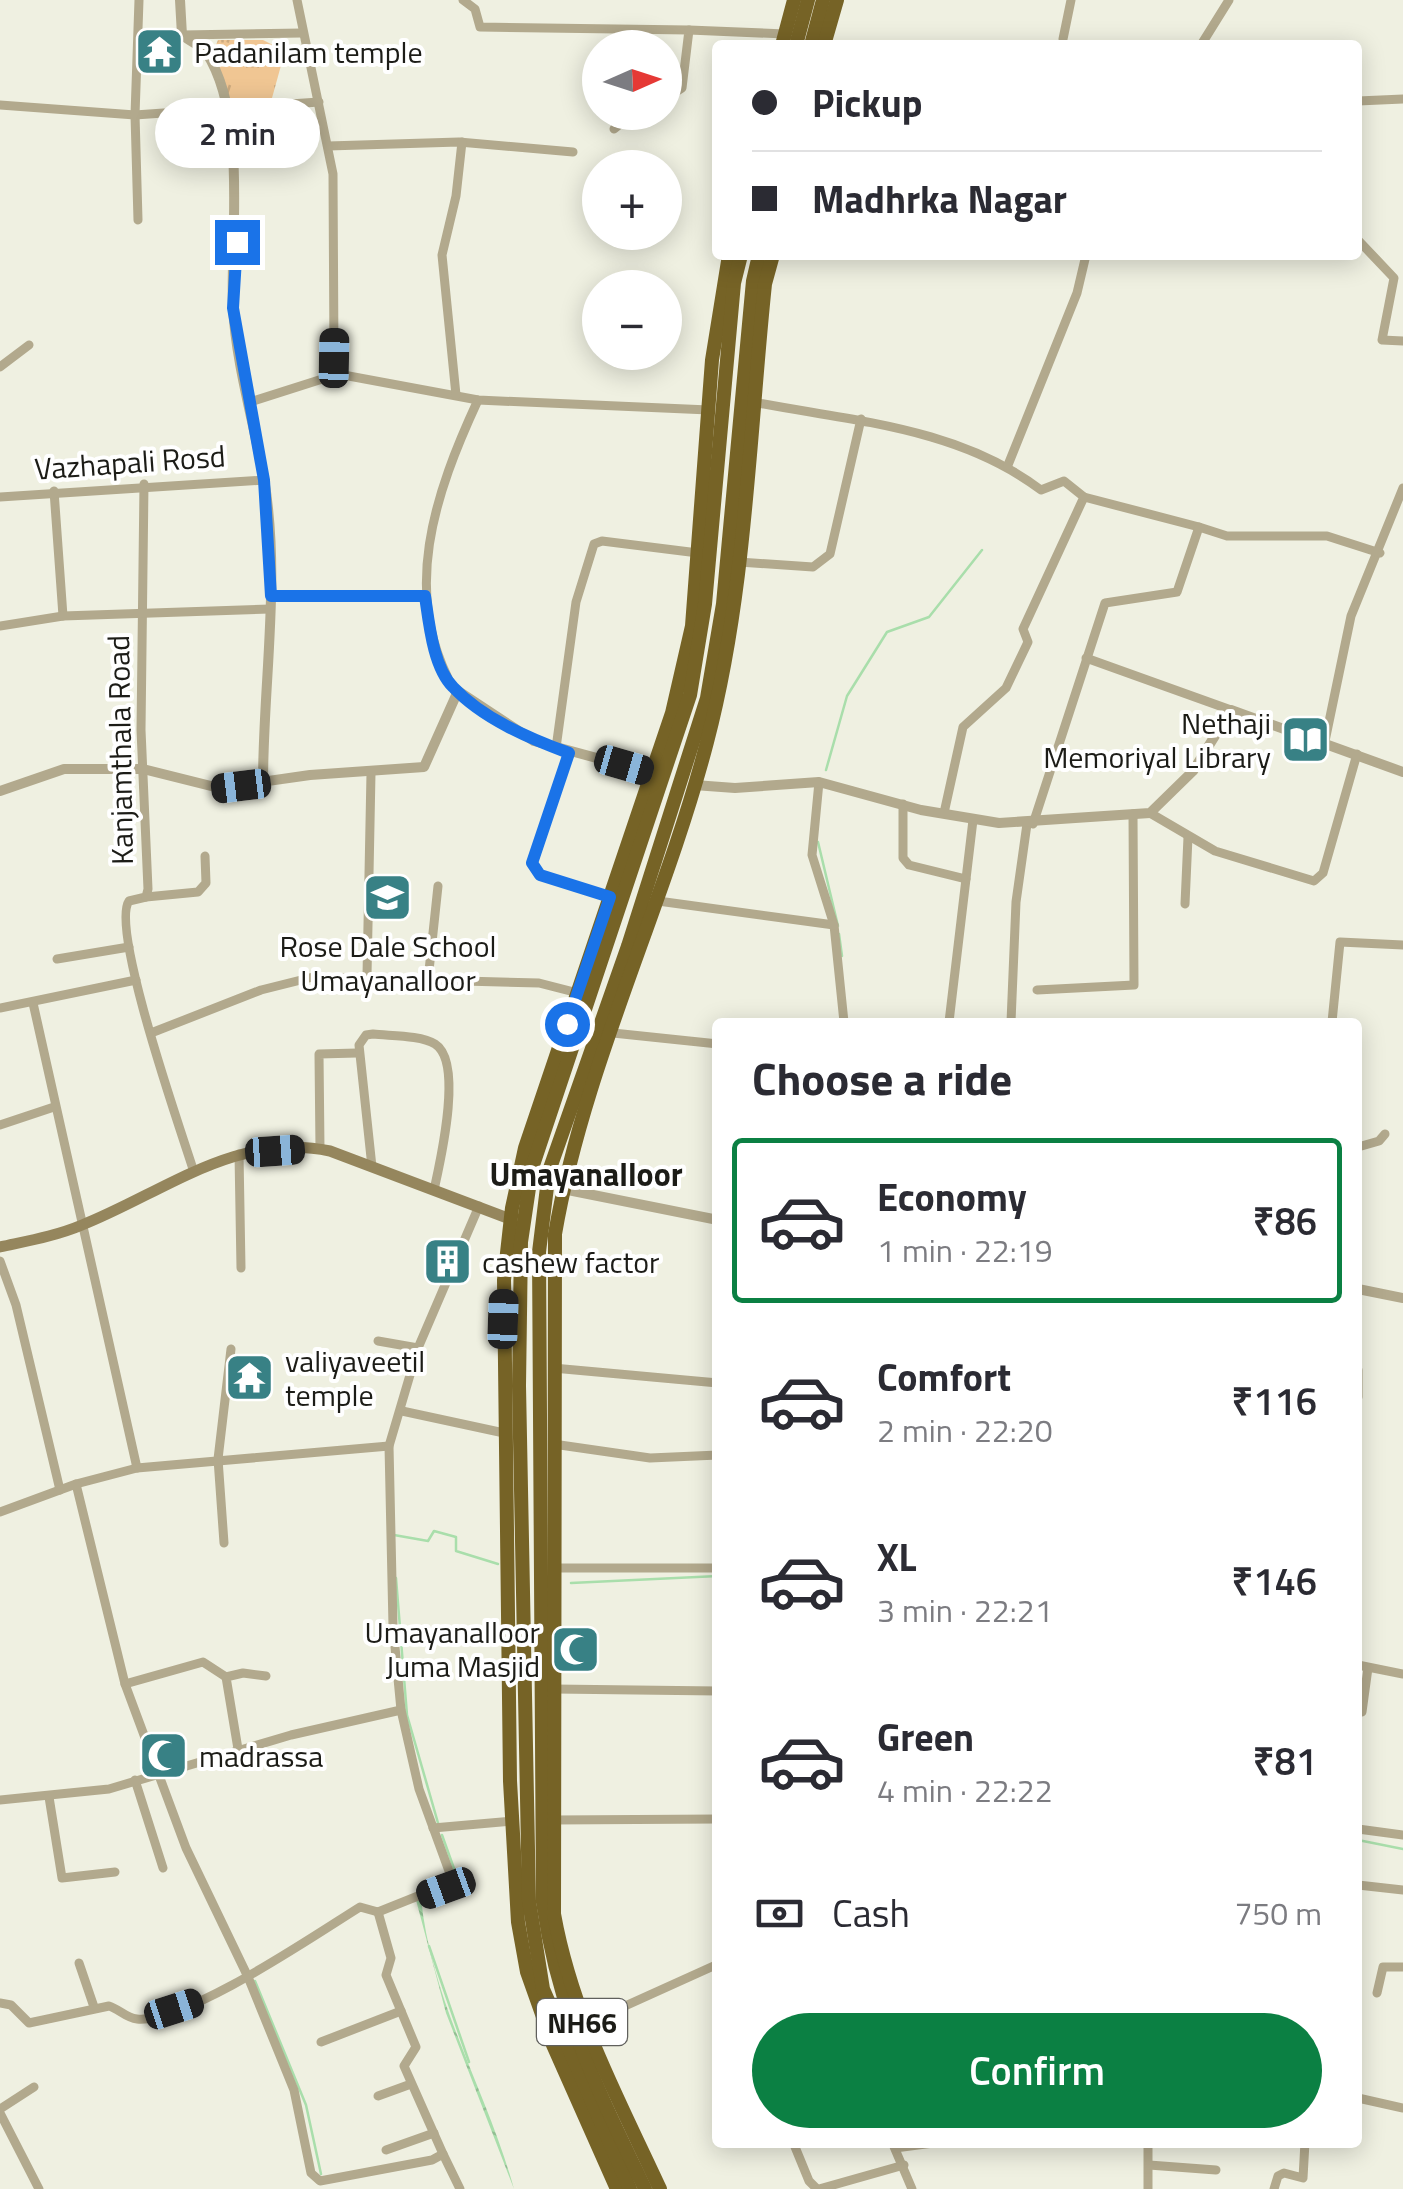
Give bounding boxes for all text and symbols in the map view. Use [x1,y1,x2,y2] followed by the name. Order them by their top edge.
[133,26,185,78] temple icon: Padanilam temple
[194,29,423,75] place label: Padanilam temple
[582,30,682,130] north arrow
[582,30,682,370] map controls
[812,74,922,132] text: Pickup
[154,97,320,167] callout: 2 min
[199,109,276,157] text: 2 min
[582,150,682,250] button: +
[812,170,1067,228] text: Madhrka Nagar
[215,220,260,265] route end
[582,270,682,370] button: −
[318,328,350,388] car
[33,432,227,492] street label: Vazhapali Rosd
[95,635,145,865] street label: Kanjamthala Road
[1043,700,1271,780] place label: Nethaji Memoriyal Library
[1280,714,1332,766] library icon: Nethaji Memoriyal Library
[591,742,657,788] car
[209,767,273,805] car
[362,871,414,923] school or university icon: Rose Dale School Umayanalloor
[280,923,496,1003] place label: Rose Dale School Umayanalloor
[545,1002,590,1047] route start
[752,1044,1012,1112] text: Choose a ride
[244,1134,306,1168] car
[489,1150,683,1198] district label: Umayanalloor
[877,1168,1027,1226] text: Economy
[757,1176,847,1266] icon: car
[1253,1192,1317,1250] text: ₹86
[877,1226,1053,1274] text: 1 min · 22:19
[421,1236,473,1288] building icon: cashew factor
[482,1239,659,1285] place label: cashew factor
[487,1288,519,1350] car
[285,1338,425,1418] place label: valiyaveetil temple
[877,1348,1011,1406] text: Comfort
[224,1352,276,1404] temple icon: valiyaveetil temple
[757,1356,847,1446] icon: car
[1231,1372,1317,1430] text: ₹116
[877,1406,1053,1454] text: 2 min · 22:20
[877,1528,917,1586] text: XL
[757,1536,847,1626] icon: car
[1231,1552,1317,1610] text: ₹146
[877,1586,1053,1634] text: 3 min · 22:21
[364,1609,540,1689] place label: Umayanalloor Juma Masjid
[549,1623,601,1675] mosque icon: Umayanalloor Juma Masjid
[877,1708,974,1766] text: Green
[757,1716,847,1806] icon: car
[138,1730,190,1782] mosque icon: madrassa
[1253,1732,1317,1790] text: ₹81
[199,1733,323,1779] place label: madrassa
[877,1766,1053,1814] text: 4 min · 22:22
[413,1864,479,1912] car
[832,1884,910,1942] text: Cash
[752,1886,807,1941] icon: cash
[1234,1889,1322,1937] text: 750 m
[141,1985,207,2033] car
[537,1999,627,2045] road number: NH66
[752,2013,1322,2128] button: Confirm

